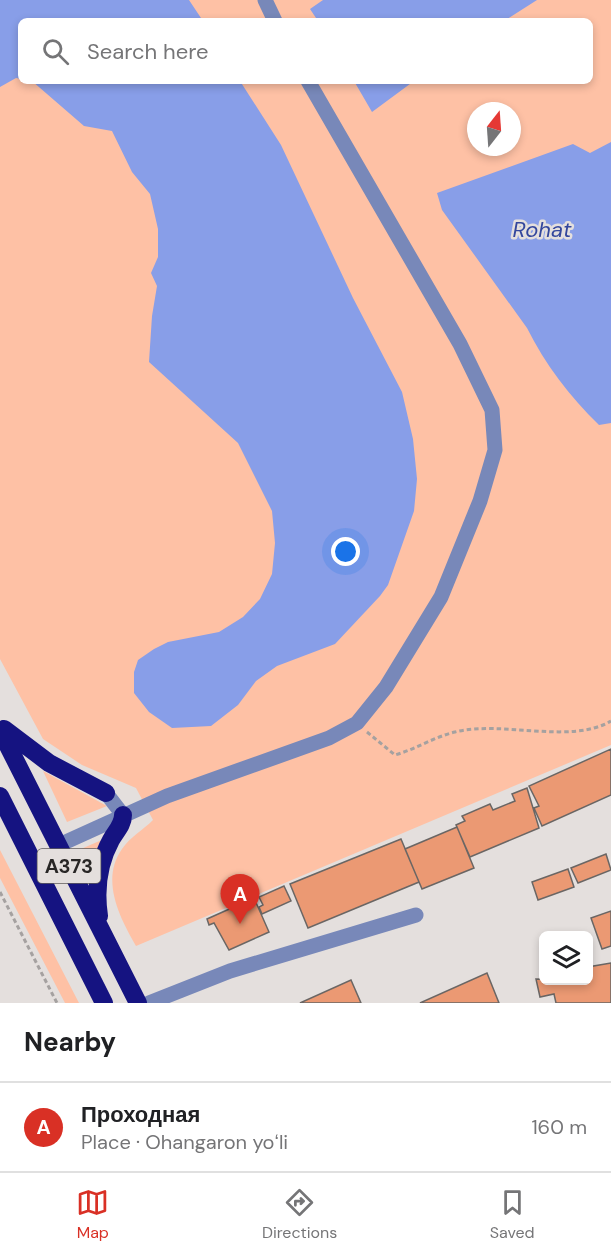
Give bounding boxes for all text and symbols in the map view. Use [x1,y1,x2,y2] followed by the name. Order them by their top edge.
[18,18,593,84] search box
[39,35,72,68] icon: search
[87,37,208,66] text: Search here
[467,102,521,156] north arrow
[512,215,572,244] water label: Rohat
[331,537,360,566] your location
[38,849,100,883] road number: A373
[220,874,260,924] pin: A
[539,931,593,985] map controls
[539,931,593,985] button: layers
[24,1025,116,1059] text: Nearby
[81,1100,200,1129] text: Проходная
[36,1114,51,1140] text: A
[531,1114,587,1140] text: 160 m
[81,1129,288,1155] text: Place · Ohangaron yoʻli
[76,1186,109,1243] tab: Map
[262,1186,337,1243] tab: Directions
[490,1186,535,1243] tab: Saved

